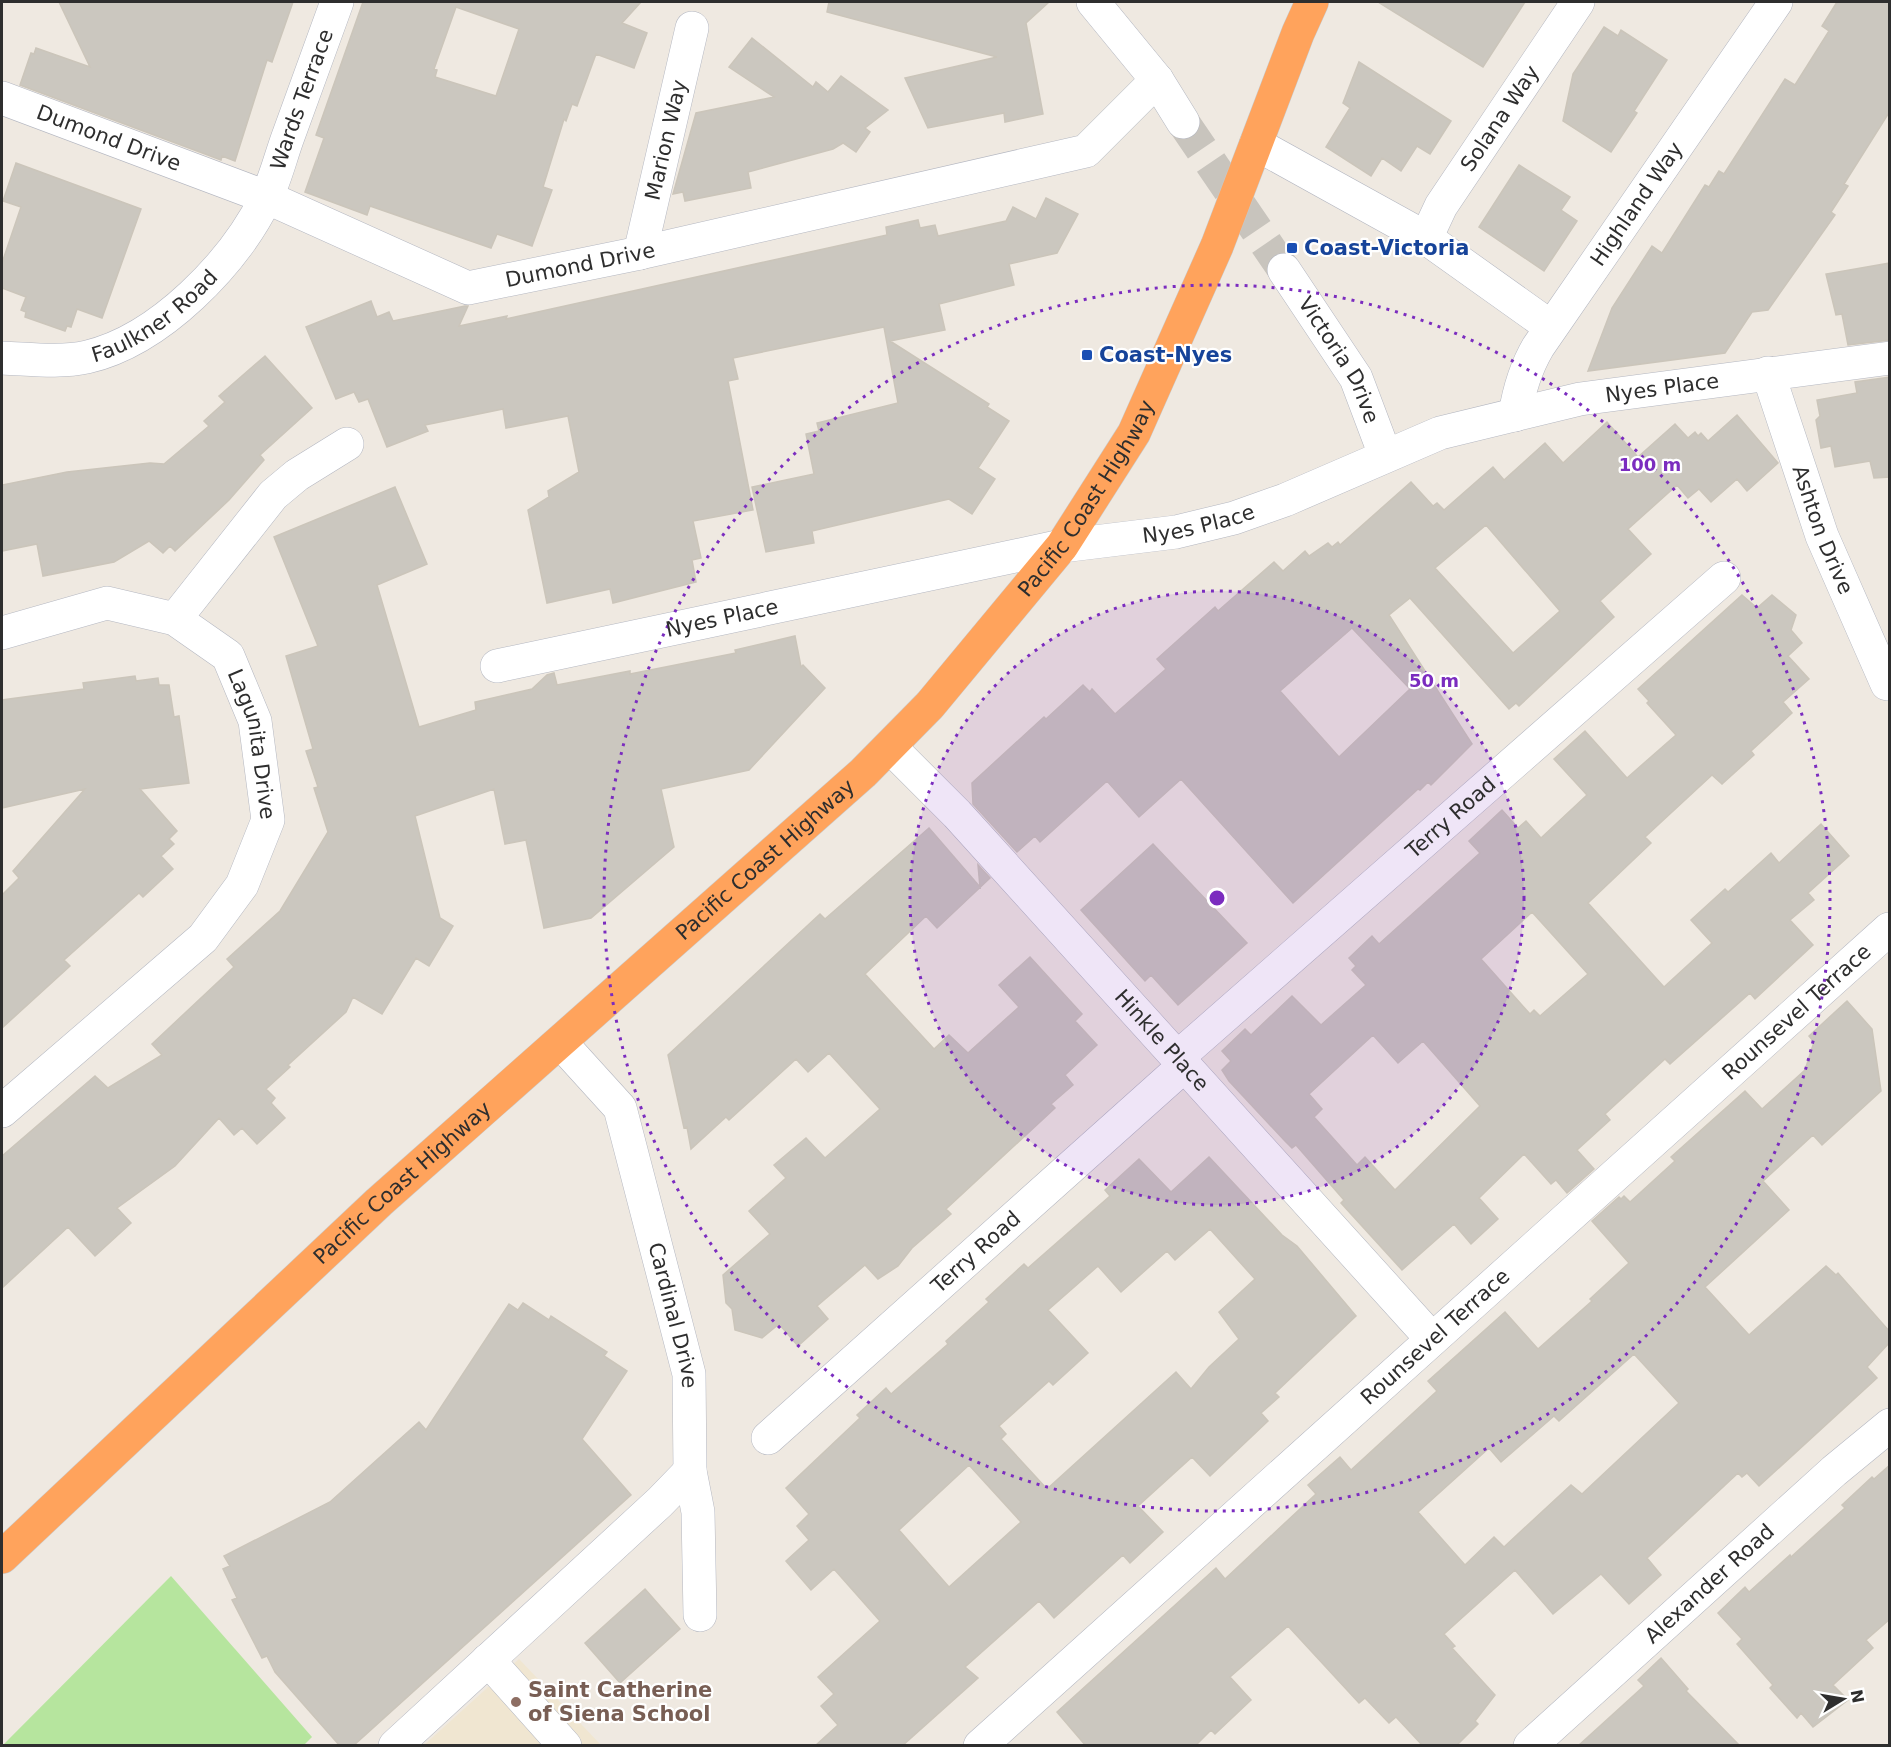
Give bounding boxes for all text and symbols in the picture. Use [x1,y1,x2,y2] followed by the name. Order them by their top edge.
[266,26,338,173] street label: Wards Terrace
[1456,61,1544,176] street label: Solana Way
[641,77,692,203] street label: Marion Way
[33,100,184,176] street label: Dumond Drive
[1586,137,1688,270] street label: Highland Way
[1304,236,1469,260] place label: Coast-Victoria
[503,238,657,292] street label: Dumond Drive
[1285,241,1299,255] marker: Coast-Victoria
[89,265,223,367] street label: Faulkner Road
[1293,292,1384,427] street label: Victoria Drive
[1099,343,1232,367] place label: Coast-Nyes
[1080,348,1094,362] marker: Coast-Nyes
[1604,369,1721,408] street label: Nyes Place
[1013,397,1159,601] street label: Pacific Coast Highway
[1619,454,1681,475] text: 100 m
[1787,462,1858,598] street label: Ashton Drive
[1141,500,1258,548] street label: Nyes Place
[663,595,781,642] street label: Nyes Place
[223,665,280,821] street label: Lagunita Drive
[1409,670,1459,691] text: 50 m
[1401,772,1500,864] street label: Terry Road
[671,774,859,945] street label: Pacific Coast Highway
[1207,888,1227,908] centre of rings
[1717,939,1876,1085] street label: Rounsevel Terrace
[1110,985,1214,1096] street label: Hinkle Place
[309,1097,496,1269] street label: Pacific Coast Highway
[926,1206,1025,1299] street label: Terry Road
[643,1240,701,1388] street label: Cardinal Drive
[1356,1264,1514,1410] street label: Rounsevel Terrace
[1640,1519,1779,1648] street label: Alexander Road
[1813,1669,1873,1729] north arrow
[528,1678,712,1726] place label: Saint Catherine of Siena School
[1847,1688,1868,1705] text: N
[509,1695,523,1709] marker: Saint Catherine of Siena School

